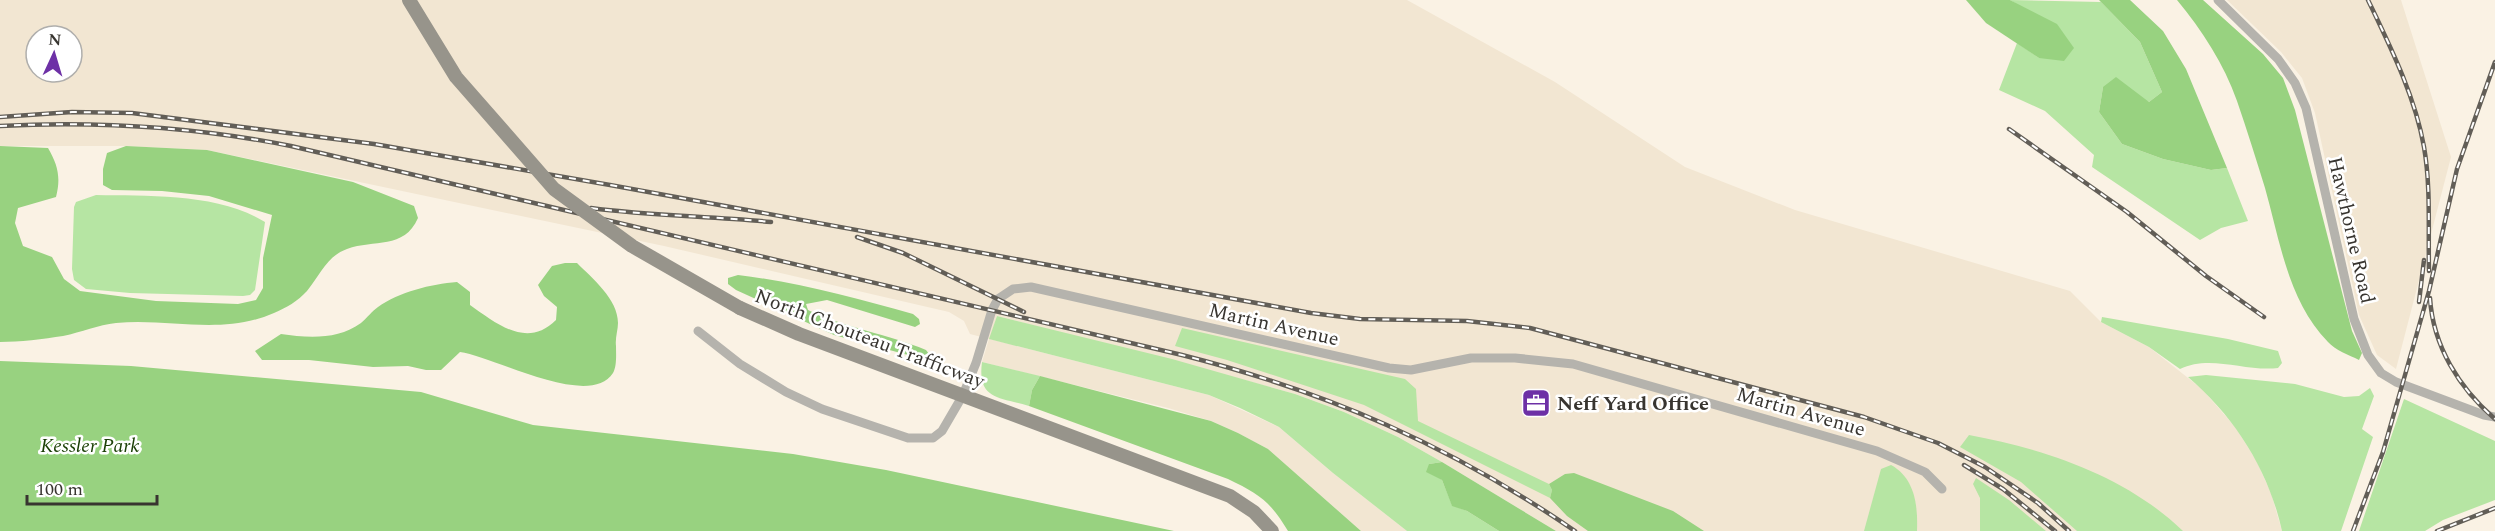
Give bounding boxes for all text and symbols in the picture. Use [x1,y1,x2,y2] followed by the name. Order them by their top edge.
[24,24,84,84] north arrow
[48,28,62,52] text: N
[2320,154,2383,307] street label: Hawthorne Road
[750,281,990,397] street label: North Chouteau Trafficway
[1206,295,1342,355] street label: Martin Avenue
[1733,379,1869,445] street label: Martin Avenue
[1520,387,1552,419] office icon: Neff Yard Office
[1557,389,1709,419] place label: Neff Yard Office
[40,431,140,461] park label: Kessler Park
[27,468,158,506] scale bar
[36,476,83,503] text: 100 m

